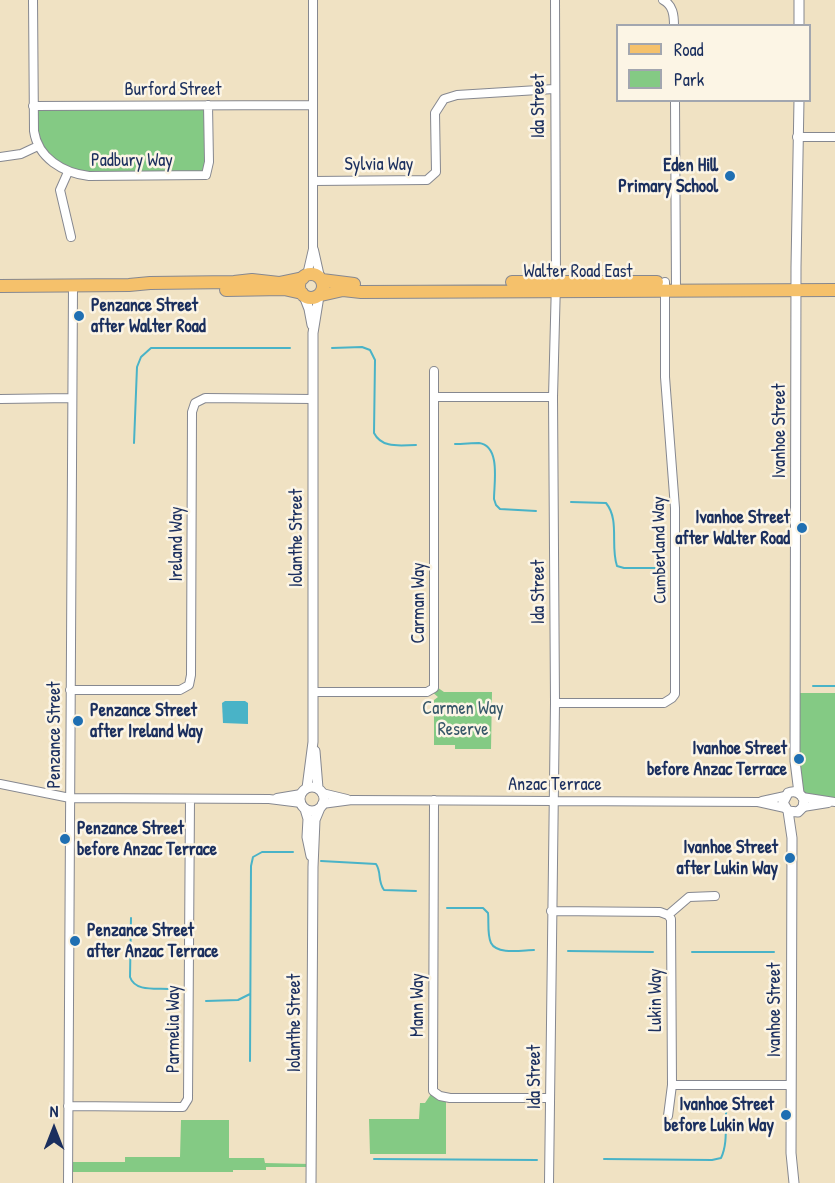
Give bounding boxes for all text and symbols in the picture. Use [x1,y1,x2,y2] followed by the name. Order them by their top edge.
[616,24,811,102] legend
[674,37,704,62] text: Road
[674,67,704,92] text: Park
[528,74,550,138] street label: Ida Street
[125,79,221,101] street label: Burford Street
[91,150,173,172] street label: Padbury Way
[345,154,413,176] street label: Sylvia Way
[618,155,718,198] place label: Eden Hill Primary School
[723,169,737,183] marker: Eden Hill Primary School
[523,261,633,283] street label: Walter Road East
[91,295,206,338] place label: Penzance Street after Walter Road
[72,309,86,323] marker: Penzance Street after Walter Road
[769,384,791,478] street label: Ivanhoe Street
[286,489,308,587] street label: Iolanthe Street
[648,496,672,604] street label: Cumberland Way
[166,506,188,582] street label: Ireland Way
[675,507,790,550] place label: Ivanhoe Street after Walter Road
[795,521,809,535] marker: Ivanhoe Street after Walter Road
[528,560,550,624] street label: Ida Street
[408,562,430,644] street label: Carman Way
[44,681,66,789] street label: Penzance Street
[422,698,504,740] park label: Carmen Way Reserve
[90,700,203,742] place label: Penzance Street after Ireland Way
[71,714,85,728] marker: Penzance Street after Ireland Way
[647,738,787,780] place label: Ivanhoe Street before Anzac Terrace
[792,752,806,766] marker: Ivanhoe Street before Anzac Terrace
[508,774,602,796] street label: Anzac Terrace
[77,818,217,860] place label: Penzance Street before Anzac Terrace
[58,832,72,846] marker: Penzance Street before Anzac Terrace
[677,837,778,880] place label: Ivanhoe Street after Lukin Way
[783,851,797,865] marker: Ivanhoe Street after Lukin Way
[87,920,218,962] place label: Penzance Street after Anzac Terrace
[68,934,82,948] marker: Penzance Street after Anzac Terrace
[764,963,786,1057] street label: Ivanhoe Street
[645,968,667,1032] street label: Lukin Way
[407,973,429,1037] street label: Mann Way
[284,974,306,1072] street label: Iolanthe Street
[163,985,185,1073] street label: Parmelia Way
[524,1045,546,1109] street label: Ida Street
[664,1094,774,1136] place label: Ivanhoe Street before Lukin Way
[24,1099,84,1159] north arrow
[50,1100,58,1122] text: N
[779,1108,793,1122] marker: Ivanhoe Street before Lukin Way

